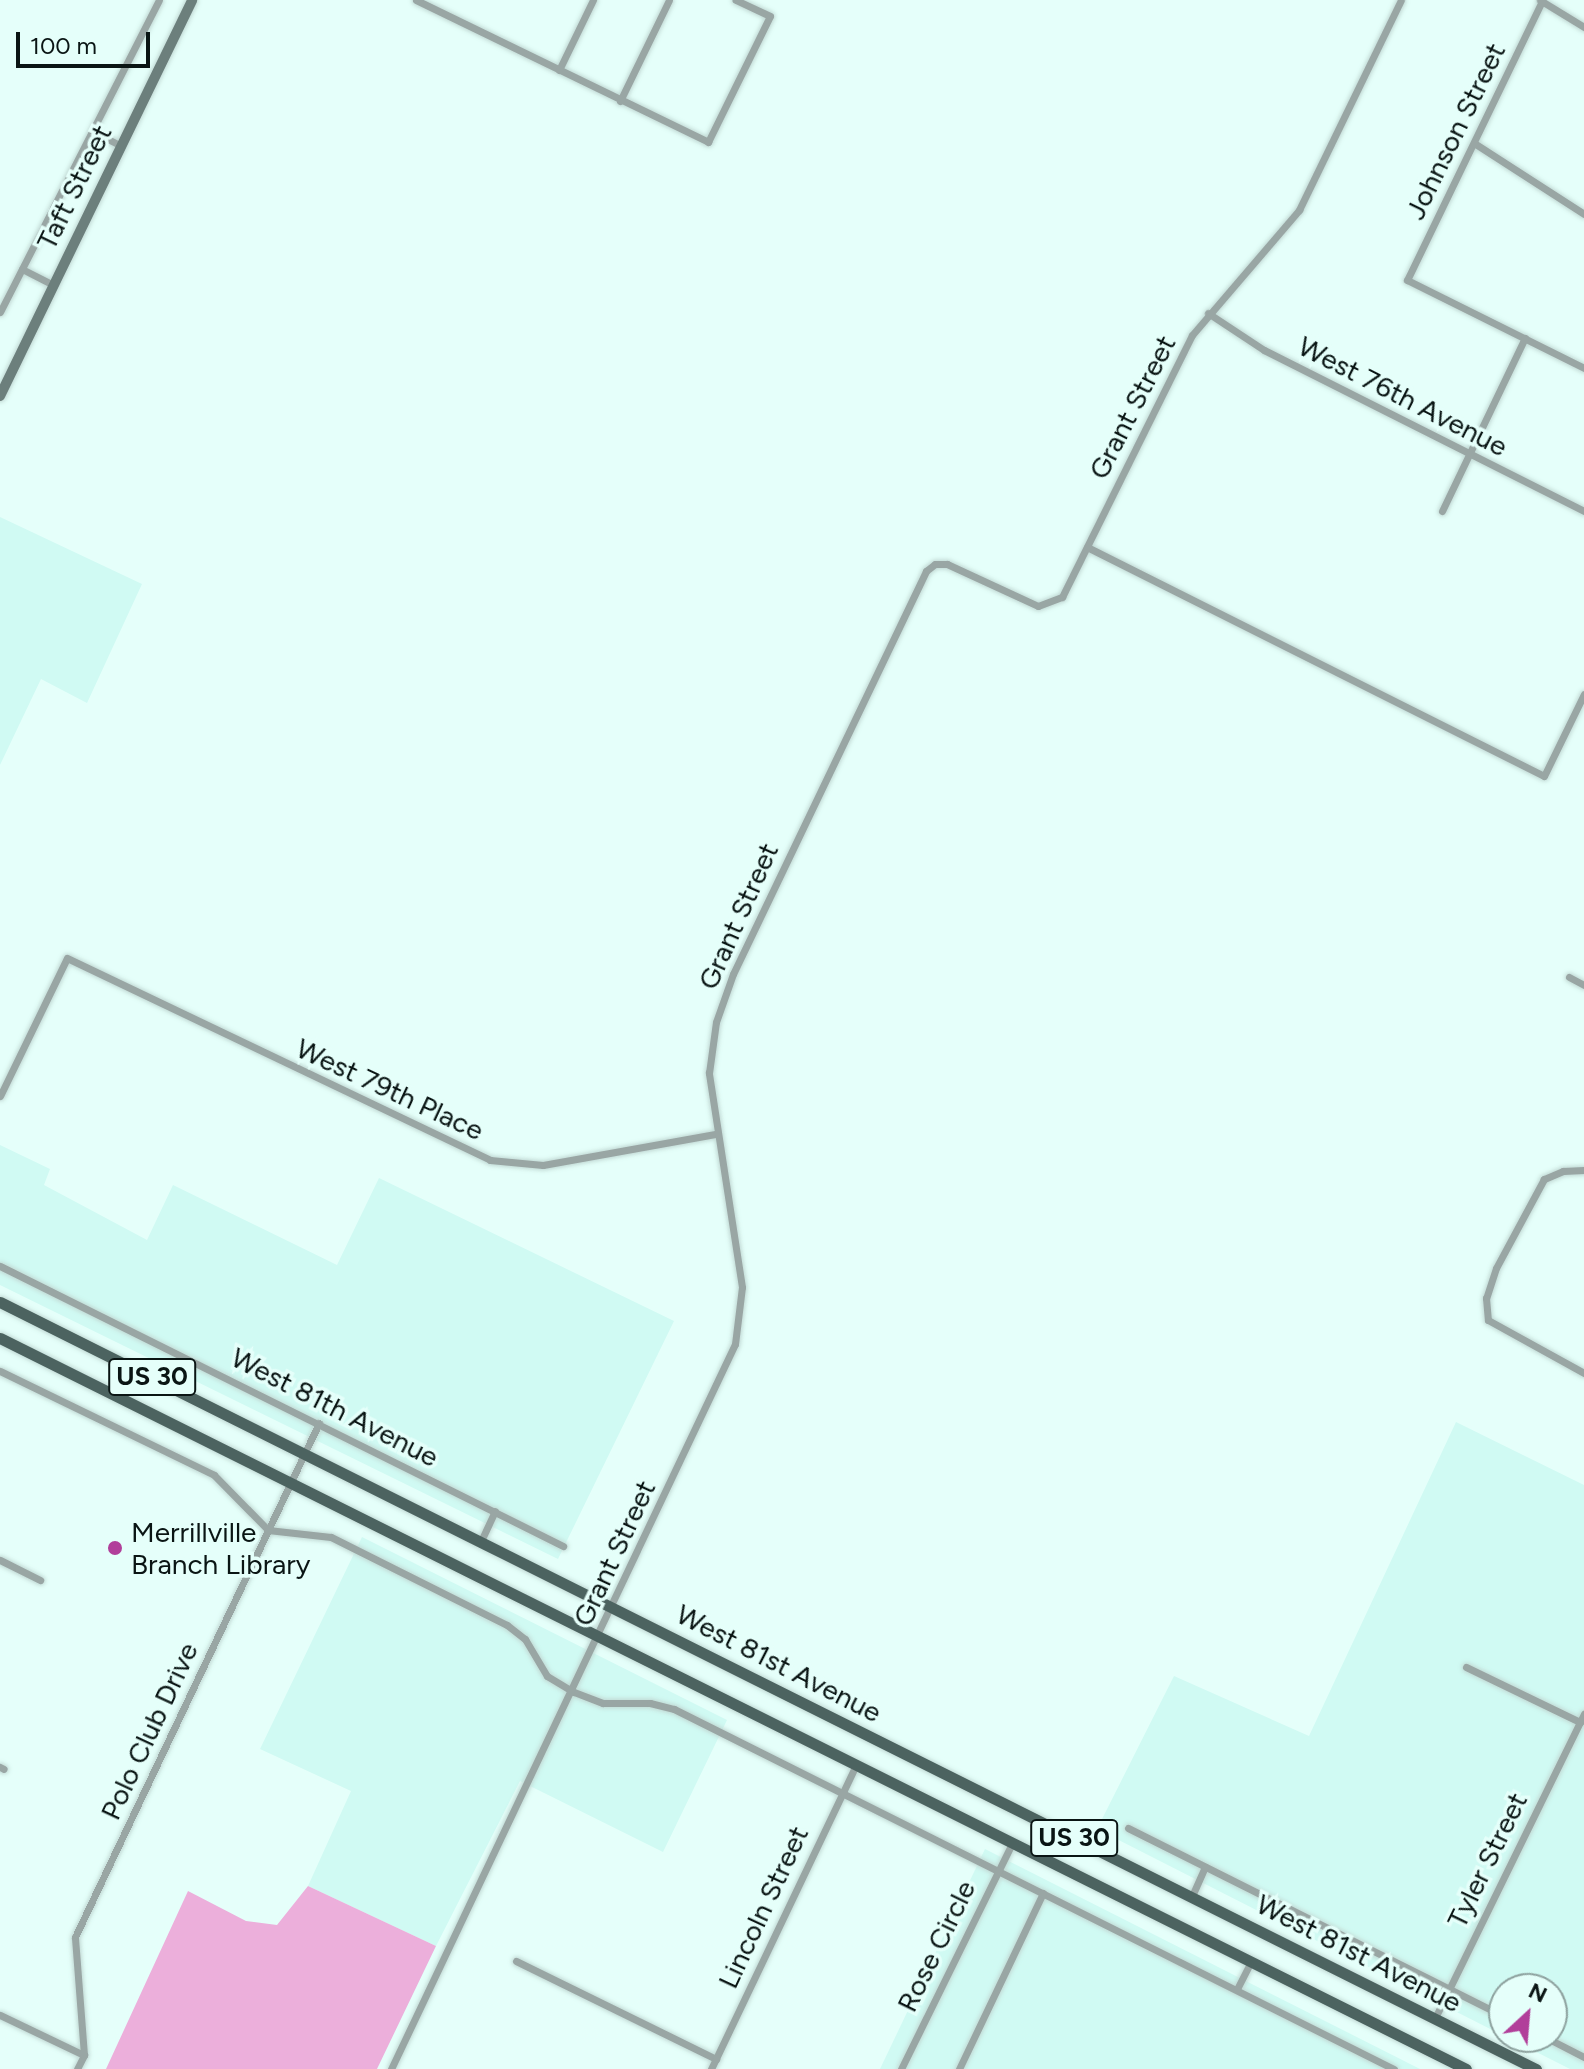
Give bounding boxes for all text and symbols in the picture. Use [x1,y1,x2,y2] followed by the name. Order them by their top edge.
[20,16,154,66] scale bar
[30,31,97,60] text: 100 m
[1398,37,1512,225] street label: Johnson Street
[29,119,119,255] street label: Taft Street
[1293,329,1513,463] street label: West 76th Avenue
[1081,330,1183,484] street label: Grant Street
[691,838,785,994] street label: Grant Street
[291,1031,489,1147] street label: West 79th Place
[226,1340,444,1474] street label: West 81th Avenue
[108,1355,196,1399] road number: US 30
[566,1475,662,1631] street label: Grant Street
[131,1515,311,1581] place label: Merrillville Branch Library
[106,1539,124,1557] marker: Merrillville Branch Library
[671,1597,887,1729] street label: West 81st Avenue
[93,1637,205,1825] street label: Polo Club Drive
[1440,1787,1534,1933] street label: Tyler Street
[1030,1816,1118,1860] road number: US 30
[711,1821,815,1993] street label: Lincoln Street
[890,1875,982,2017] street label: Rose Circle
[1251,1887,1467,2019] street label: West 81st Avenue
[1488,1973,1568,2053] north arrow
[1524,1977,1551,2009] text: N

